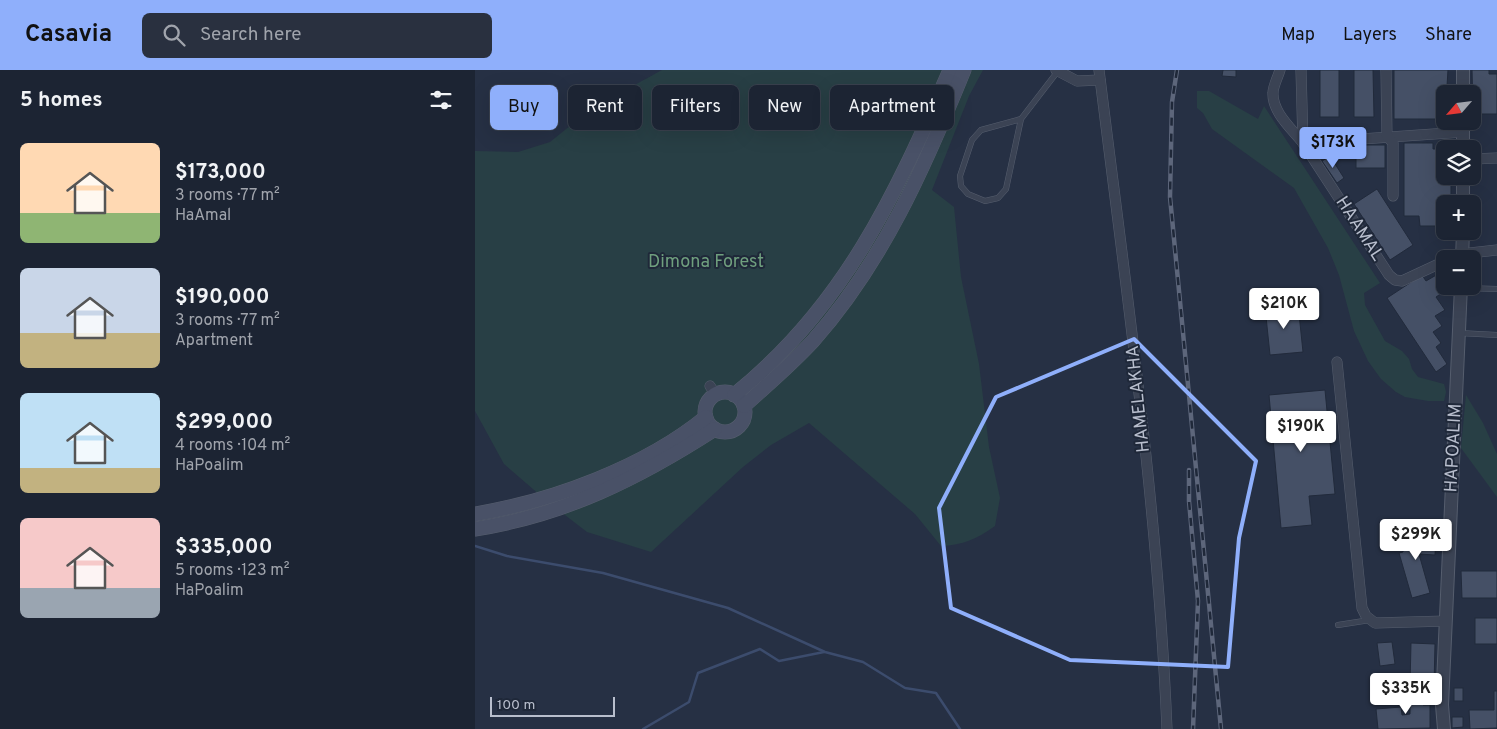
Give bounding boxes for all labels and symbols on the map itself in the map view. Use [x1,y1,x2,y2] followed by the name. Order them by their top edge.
[1436,85,1481,130] north arrow
[1298,126,1368,169] pin: $173K
[1330,192,1388,266] street label: HAAMAL
[648,251,764,274] park label: Dimona Forest
[1249,288,1319,330] pin: $210K
[1122,344,1156,454] street label: HAMELAKHA
[1440,403,1468,493] street label: HAPOALIM
[1266,410,1336,453] pin: $190K
[1381,518,1451,561] pin: $299K
[1371,672,1441,715] pin: $335K
[490,694,615,717] scale bar

